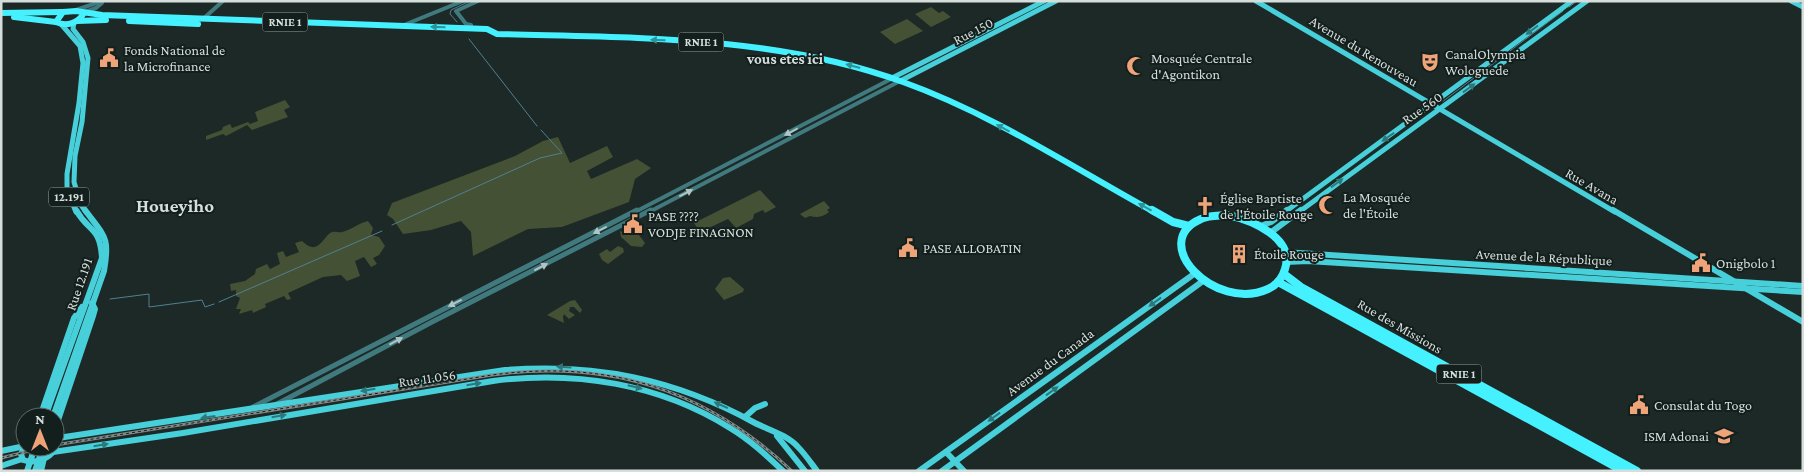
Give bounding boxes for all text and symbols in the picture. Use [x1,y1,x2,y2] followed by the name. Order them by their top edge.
[1307,12,1421,90] street label: Avenue du Renouveau
[262,13,308,32] road number: RNIE 1
[950,14,996,48] street label: Rue 150
[430,23,446,31] one-way arrow
[1525,25,1539,35] one-way arrow
[678,32,724,52] road number: RNIE 1
[650,36,666,44] one-way arrow
[124,42,225,74] place label: Fonds National de la Microfinance
[1445,46,1526,78] place label: CanalOlympia Wologuede
[98,47,120,69] public building icon: Fonds National de la Microfinance
[1151,50,1252,82] place label: Mosquée Centrale d'Agontikon
[746,51,824,67] district label: vous etes ici
[1419,51,1441,73] theatre icon: CanalOlympia Wologuede
[1125,55,1147,77] mosque icon: Mosquée Centrale d'Agontikon
[846,62,861,70] one-way arrow
[1462,83,1476,93] one-way arrow
[1399,88,1445,128] street label: Rue 560
[996,124,1010,132] one-way arrow
[784,127,798,136] one-way arrow
[1381,132,1395,142] one-way arrow
[1563,164,1622,208] street label: Rue Avana
[1330,177,1343,188] one-way arrow
[49,188,89,206] road number: 12.191
[679,189,693,197] one-way arrow
[1343,189,1410,221] place label: La Mosquée de l'Étoile
[1220,190,1313,222] place label: Église Baptiste de l'Étoile Rouge
[1317,194,1339,216] mosque icon: La Mosquée de l'Étoile
[136,195,214,216] district label: Houeyiho
[1194,195,1216,217] church icon: Église Baptiste de l'Étoile Rouge
[1138,203,1153,211] one-way arrow
[648,208,754,240] place label: PASE ???? VODJE FINAGNON
[622,213,644,235] public building icon: PASE ???? VODJE FINAGNON
[593,226,607,234] one-way arrow
[897,237,919,259] public building icon: PASE ALLOBATIN
[923,240,1022,256] place label: PASE ALLOBATIN
[1228,243,1250,265] building icon: Étoile Rouge
[1475,245,1613,269] street label: Avenue de la République
[1254,246,1324,262] place label: Étoile Rouge
[1690,252,1712,274] public building icon: Onigbolo 1
[63,255,96,312] street label: Rue 12.191
[1716,255,1776,271] place label: Onigbolo 1
[534,263,548,271] one-way arrow
[1355,295,1445,357] street label: Rue des Missions
[1148,297,1162,307] one-way arrow
[448,299,462,307] one-way arrow
[1003,325,1097,399] street label: Avenue du Canada
[389,337,404,345] one-way arrow
[556,363,572,371] one-way arrow
[1436,364,1482,384] road number: RNIE 1
[397,366,457,390] street label: Rue 11.056
[466,380,482,388] one-way arrow
[628,384,643,392] one-way arrow
[360,387,376,395] one-way arrow
[1046,387,1059,397] one-way arrow
[1628,394,1650,416] public building icon: Consulat du Togo
[1654,397,1752,413] place label: Consulat du Togo
[714,401,728,409] one-way arrow
[15,407,65,457] north arrow
[35,411,45,427] text: N
[271,412,287,420] one-way arrow
[987,412,1001,422] one-way arrow
[200,413,216,421] one-way arrow
[1713,425,1735,447] school or university icon: ISM Adonai
[1644,428,1709,444] place label: ISM Adonai
[94,441,110,449] one-way arrow

